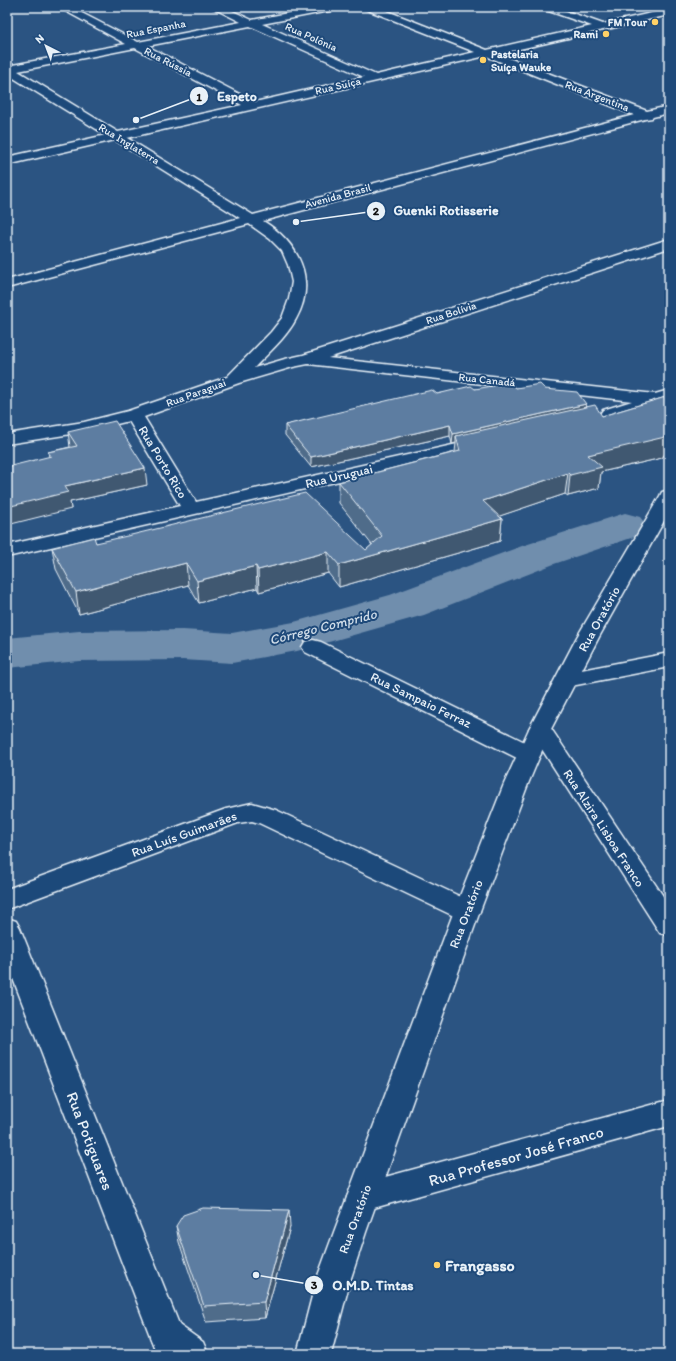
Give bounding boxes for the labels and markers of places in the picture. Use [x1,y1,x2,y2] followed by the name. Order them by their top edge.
[608,16,648,29] place label: FM Tour
[650,17,660,27] marker: FM Tour
[574,28,598,41] place label: Rami
[601,29,611,39] marker: Rami
[491,48,551,75] place label: Pastelaria Suíça Wauke
[478,55,488,65] marker: Pastelaria Suíça Wauke
[189,83,265,109] callout: Espeto
[366,198,507,224] callout: Guenki Rotisserie
[445,1256,515,1276] place label: Frangasso
[432,1260,442,1270] marker: Frangasso
[304,1272,421,1298] callout: O.M.D. Tintas

